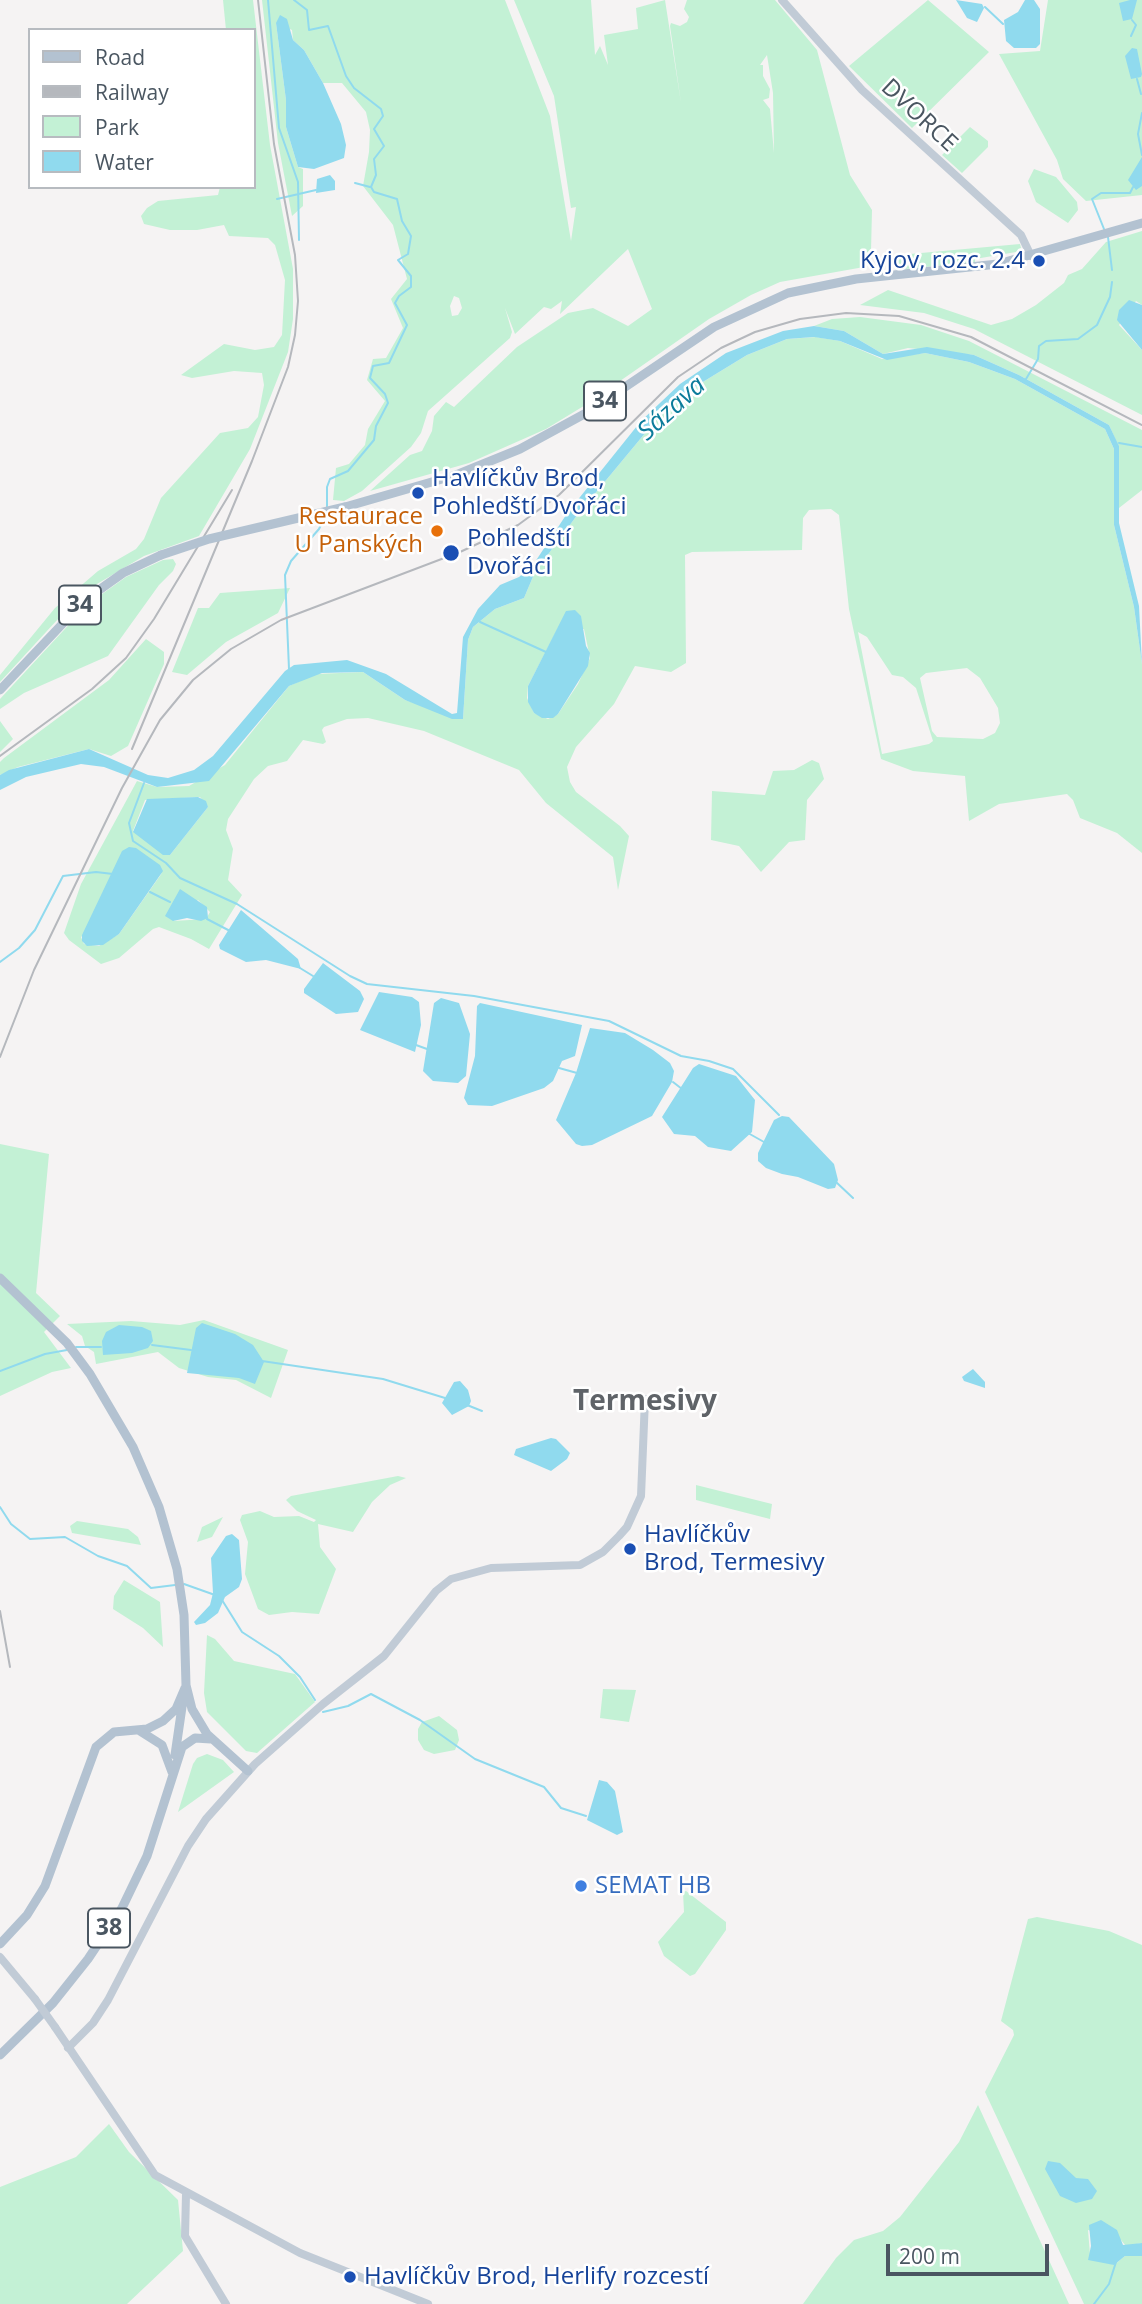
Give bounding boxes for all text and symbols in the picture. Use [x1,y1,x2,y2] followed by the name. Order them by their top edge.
[28,28,256,189] legend
[95,43,145,71] text: Road
[875,74,963,158] street label: DVORCE
[95,78,169,106] text: Railway
[95,113,139,141] text: Park
[95,148,154,176] text: Water
[860,247,1025,275] place label: Kyjov, rozc. 2.4
[1031,253,1047,269] marker: Kyjov, rozc. 2.4
[632,370,712,448] water label: Sázava
[584,382,626,420] road number: 34
[432,465,627,521] place label: Havlíčkův Brod, Pohledští Dvořáci
[410,485,426,501] marker: Havlíčkův Brod, Pohledští Dvořáci
[294,503,423,559] place label: Restaurace U Panských
[429,523,445,539] marker: Restaurace U Panských
[467,525,571,581] place label: Pohledští Dvořáci
[441,543,461,563] marker: Pohledští Dvořáci
[59,586,101,624] road number: 34
[573,1385,717,1419] district label: Termesivy
[644,1521,825,1577] place label: Havlíčkův Brod, Termesivy
[622,1541,638,1557] marker: Havlíčkův Brod, Termesivy
[595,1872,711,1900] place label: SEMAT HB
[573,1878,589,1894] marker: SEMAT HB
[88,1909,130,1948] road number: 38
[890,2230,1053,2274] scale bar
[899,2242,960,2270] text: 200 m
[364,2263,709,2291] place label: Havlíčkův Brod, Herlify rozcestí
[342,2269,358,2285] marker: Havlíčkův Brod, Herlify rozcestí

